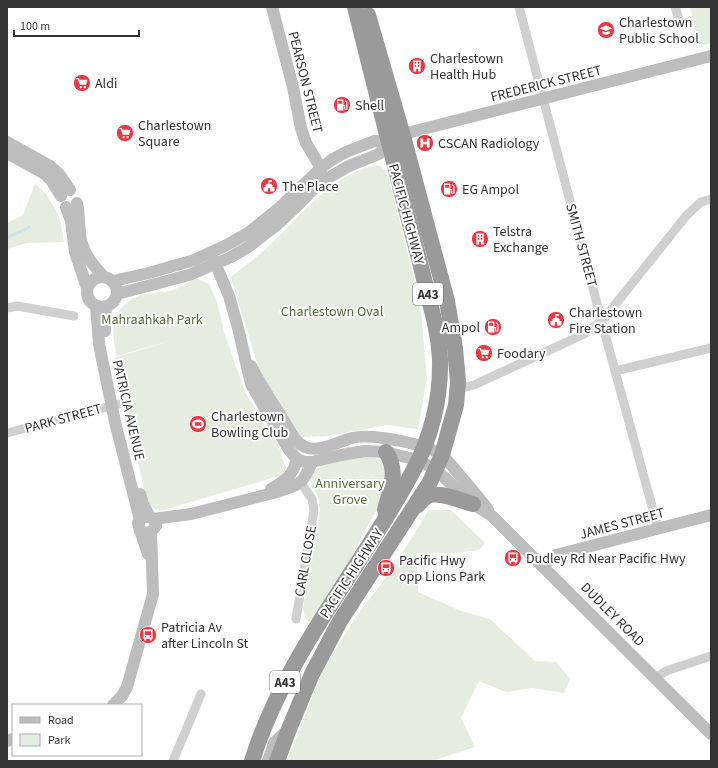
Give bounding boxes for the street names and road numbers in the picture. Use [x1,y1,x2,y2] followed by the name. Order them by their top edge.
[283,29,327,136] street label: PEARSON STREET
[489,60,604,107] street label: FREDERICK STREET
[383,162,429,267] street label: PACIFIC HIGHWAY
[560,201,602,290] street label: SMITH STREET
[413,283,443,305] road number: A43
[107,358,149,463] street label: PATRICIA AVENUE
[23,399,104,439] street label: PARK STREET
[578,503,667,545] street label: JAMES STREET
[290,524,322,598] street label: CARL CLOSE
[315,524,389,622] street label: PACIFIC HIGHWAY
[576,578,649,651] street label: DUDLEY ROAD
[270,671,300,693] road number: A43

